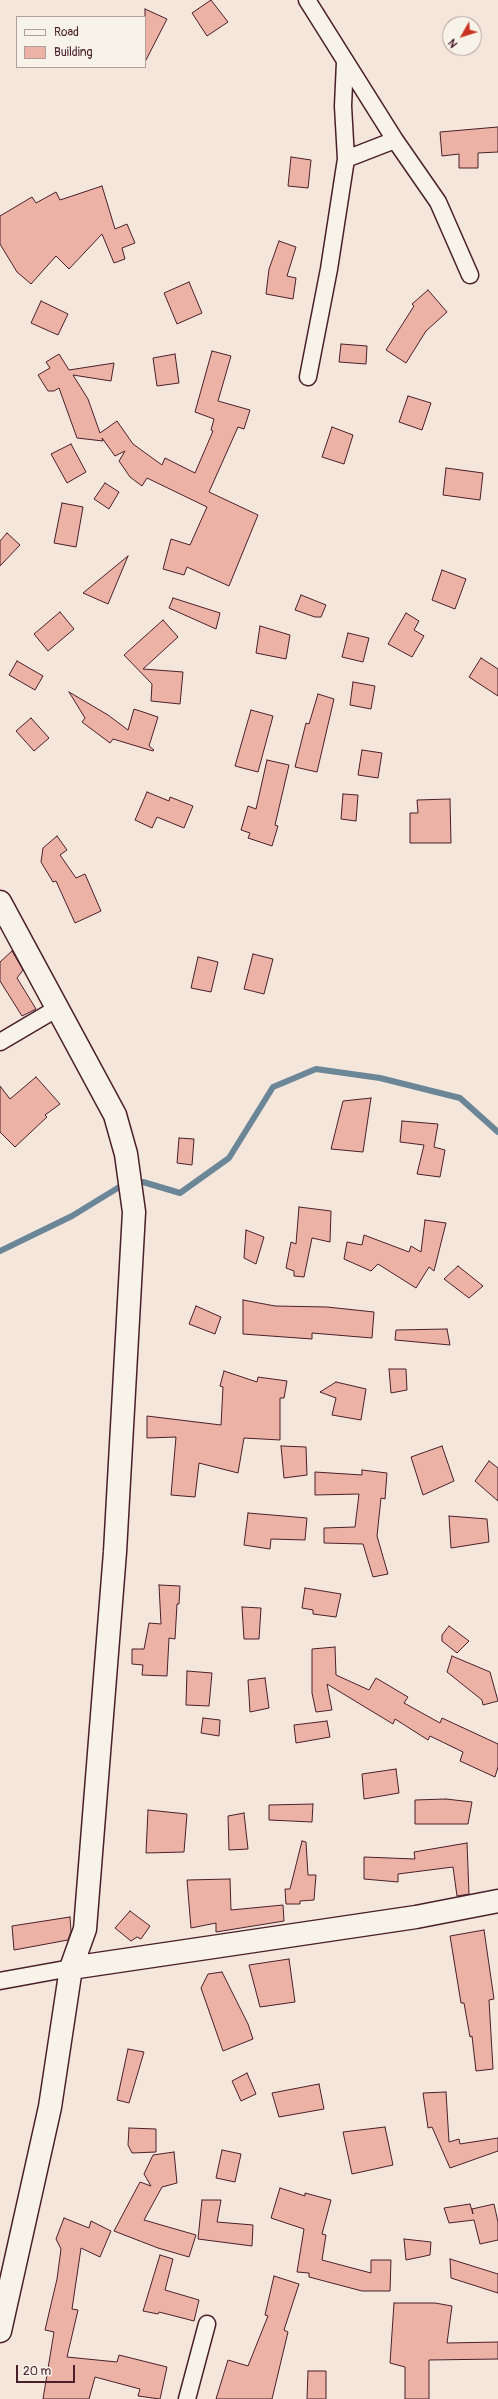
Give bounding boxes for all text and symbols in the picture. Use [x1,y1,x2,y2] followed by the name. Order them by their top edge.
[16,16,146,68] legend
[442,16,482,56] north arrow
[54,25,79,40] text: Road
[446,36,460,50] text: N
[54,45,93,60] text: Building
[18,2357,77,2383] scale bar
[23,2364,51,2379] text: 20 m

